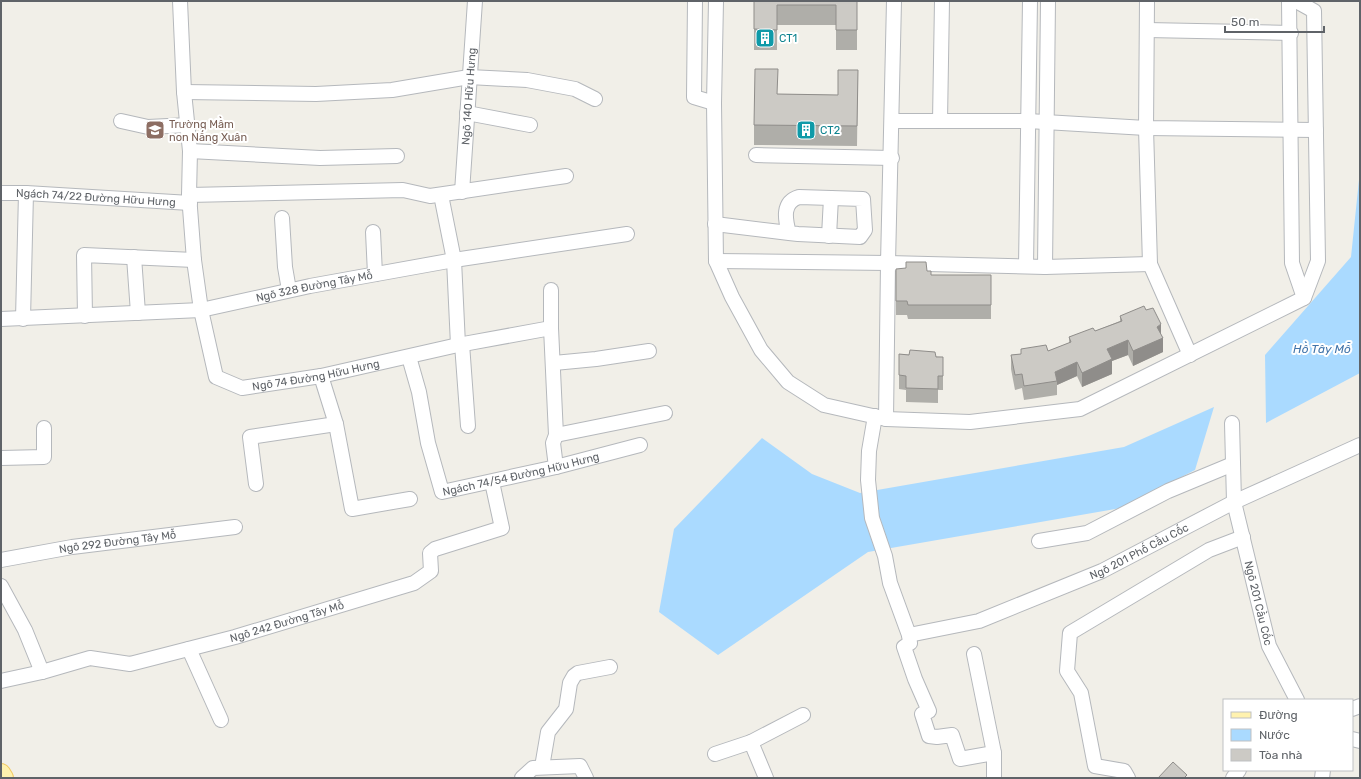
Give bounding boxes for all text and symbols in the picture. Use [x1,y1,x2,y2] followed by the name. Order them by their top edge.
[1225,8,1324,34] scale bar
[1231,15,1259,29] text: 50 m
[754,27,776,49] building icon: CT1
[779,32,797,45] place label: CT1
[459,47,478,145] street label: Ngõ 140 Hữu Hưng
[169,116,247,144] place label: Trường Mầm non Nắng Xuân
[144,119,166,141] school or university icon: Trường Mầm non Nắng Xuân
[795,119,817,141] building icon: CT2
[820,124,840,137] place label: CT2
[16,186,176,209] street label: Ngách 74/22 Đường Hữu Hưng
[255,268,374,304] street label: Ngõ 328 Đường Tây Mỗ
[1293,341,1351,356] water label: Hồ Tây Mỗ
[251,356,381,393] street label: Ngõ 74 Đường Hữu Hưng
[441,449,601,498] street label: Ngách 74/54 Đường Hữu Hưng
[1088,521,1191,582] street label: Ngõ 201 Phố Cầu Cốc
[58,527,177,556] street label: Ngõ 292 Đường Tây Mỗ
[1242,559,1275,647] street label: Ngõ 201 Cầu Cốc
[228,598,345,645] street label: Ngõ 242 Đường Tây Mỗ
[1223,699,1353,771] legend
[1259,708,1298,722] text: Đường
[1259,728,1290,742] text: Nước
[1259,748,1302,762] text: Tòa nhà

